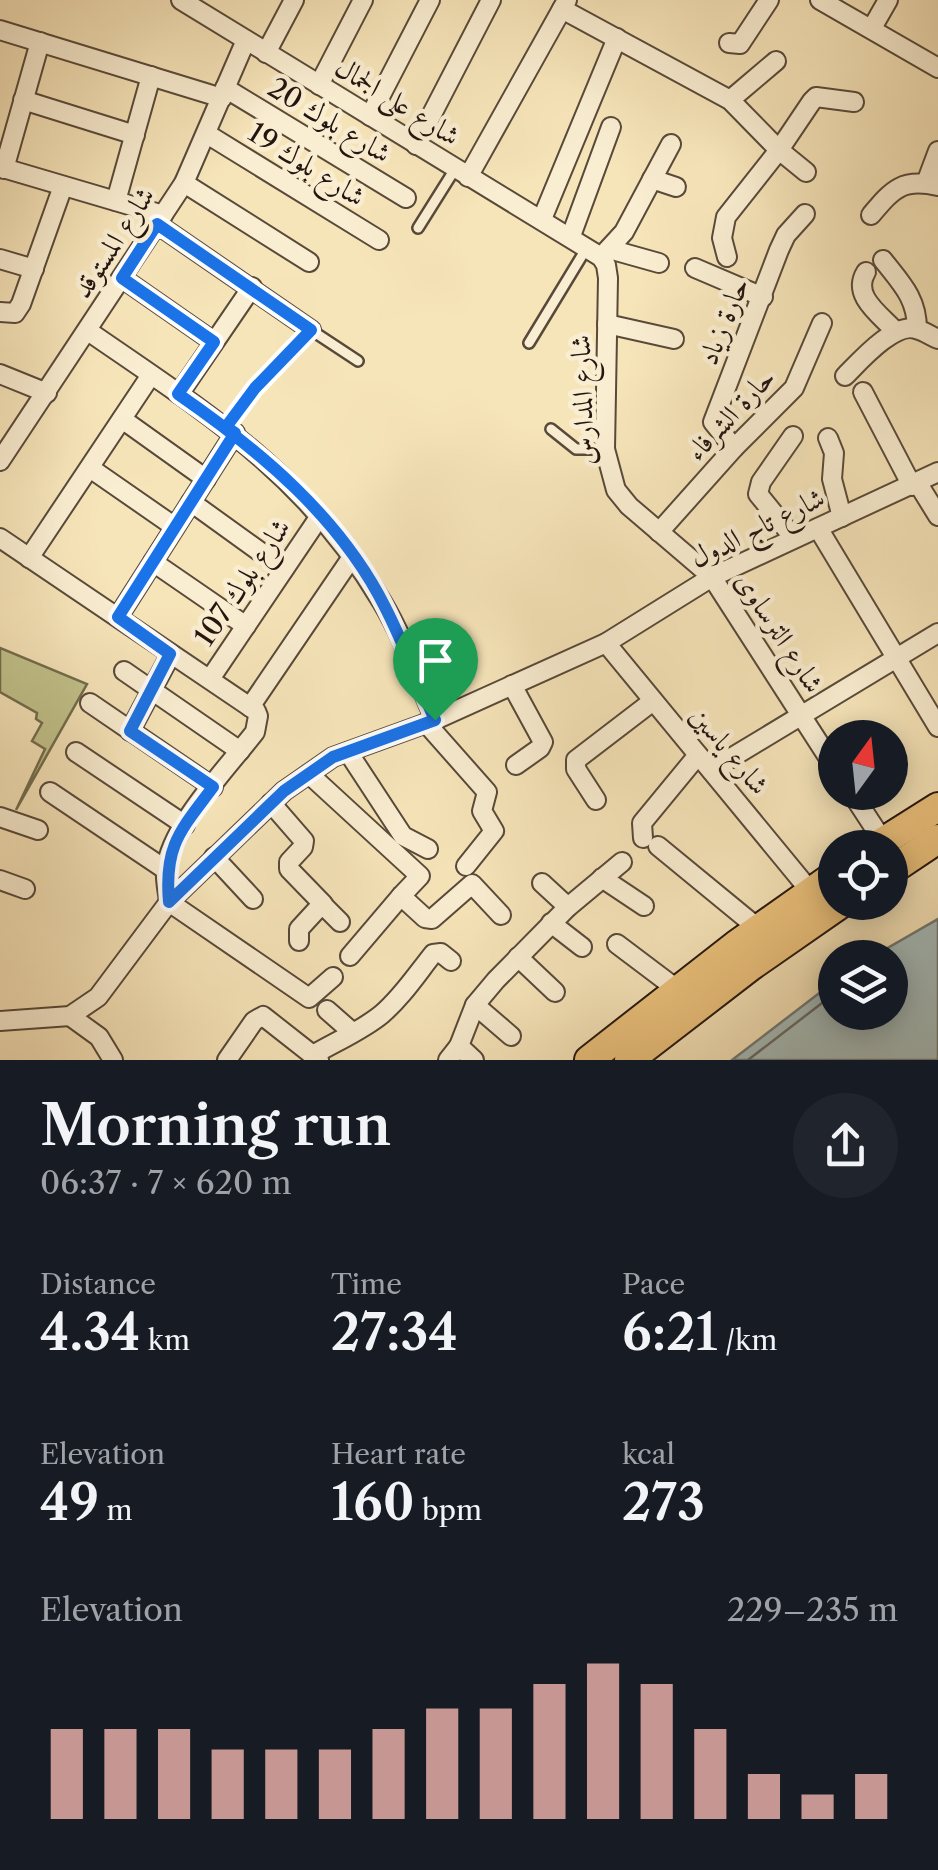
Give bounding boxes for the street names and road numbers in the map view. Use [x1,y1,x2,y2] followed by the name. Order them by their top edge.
[326,49,467,159] street label: شارع على الجمال
[259,70,398,176] street label: شارع بلوك 20
[239,115,372,219] street label: شارع بلوك 19
[64,180,167,308] street label: شارع المستوقد
[690,272,757,370] street label: حارة زياد
[563,334,608,466] street label: شارع المدارس
[678,360,783,469] street label: حارة الشرفاء
[684,480,834,582] street label: شارع تاج الدول
[187,512,303,656] street label: شارع بلوك 107
[722,565,832,703] street label: شارع الترساوى
[678,699,777,806] street label: شارع ياسين

